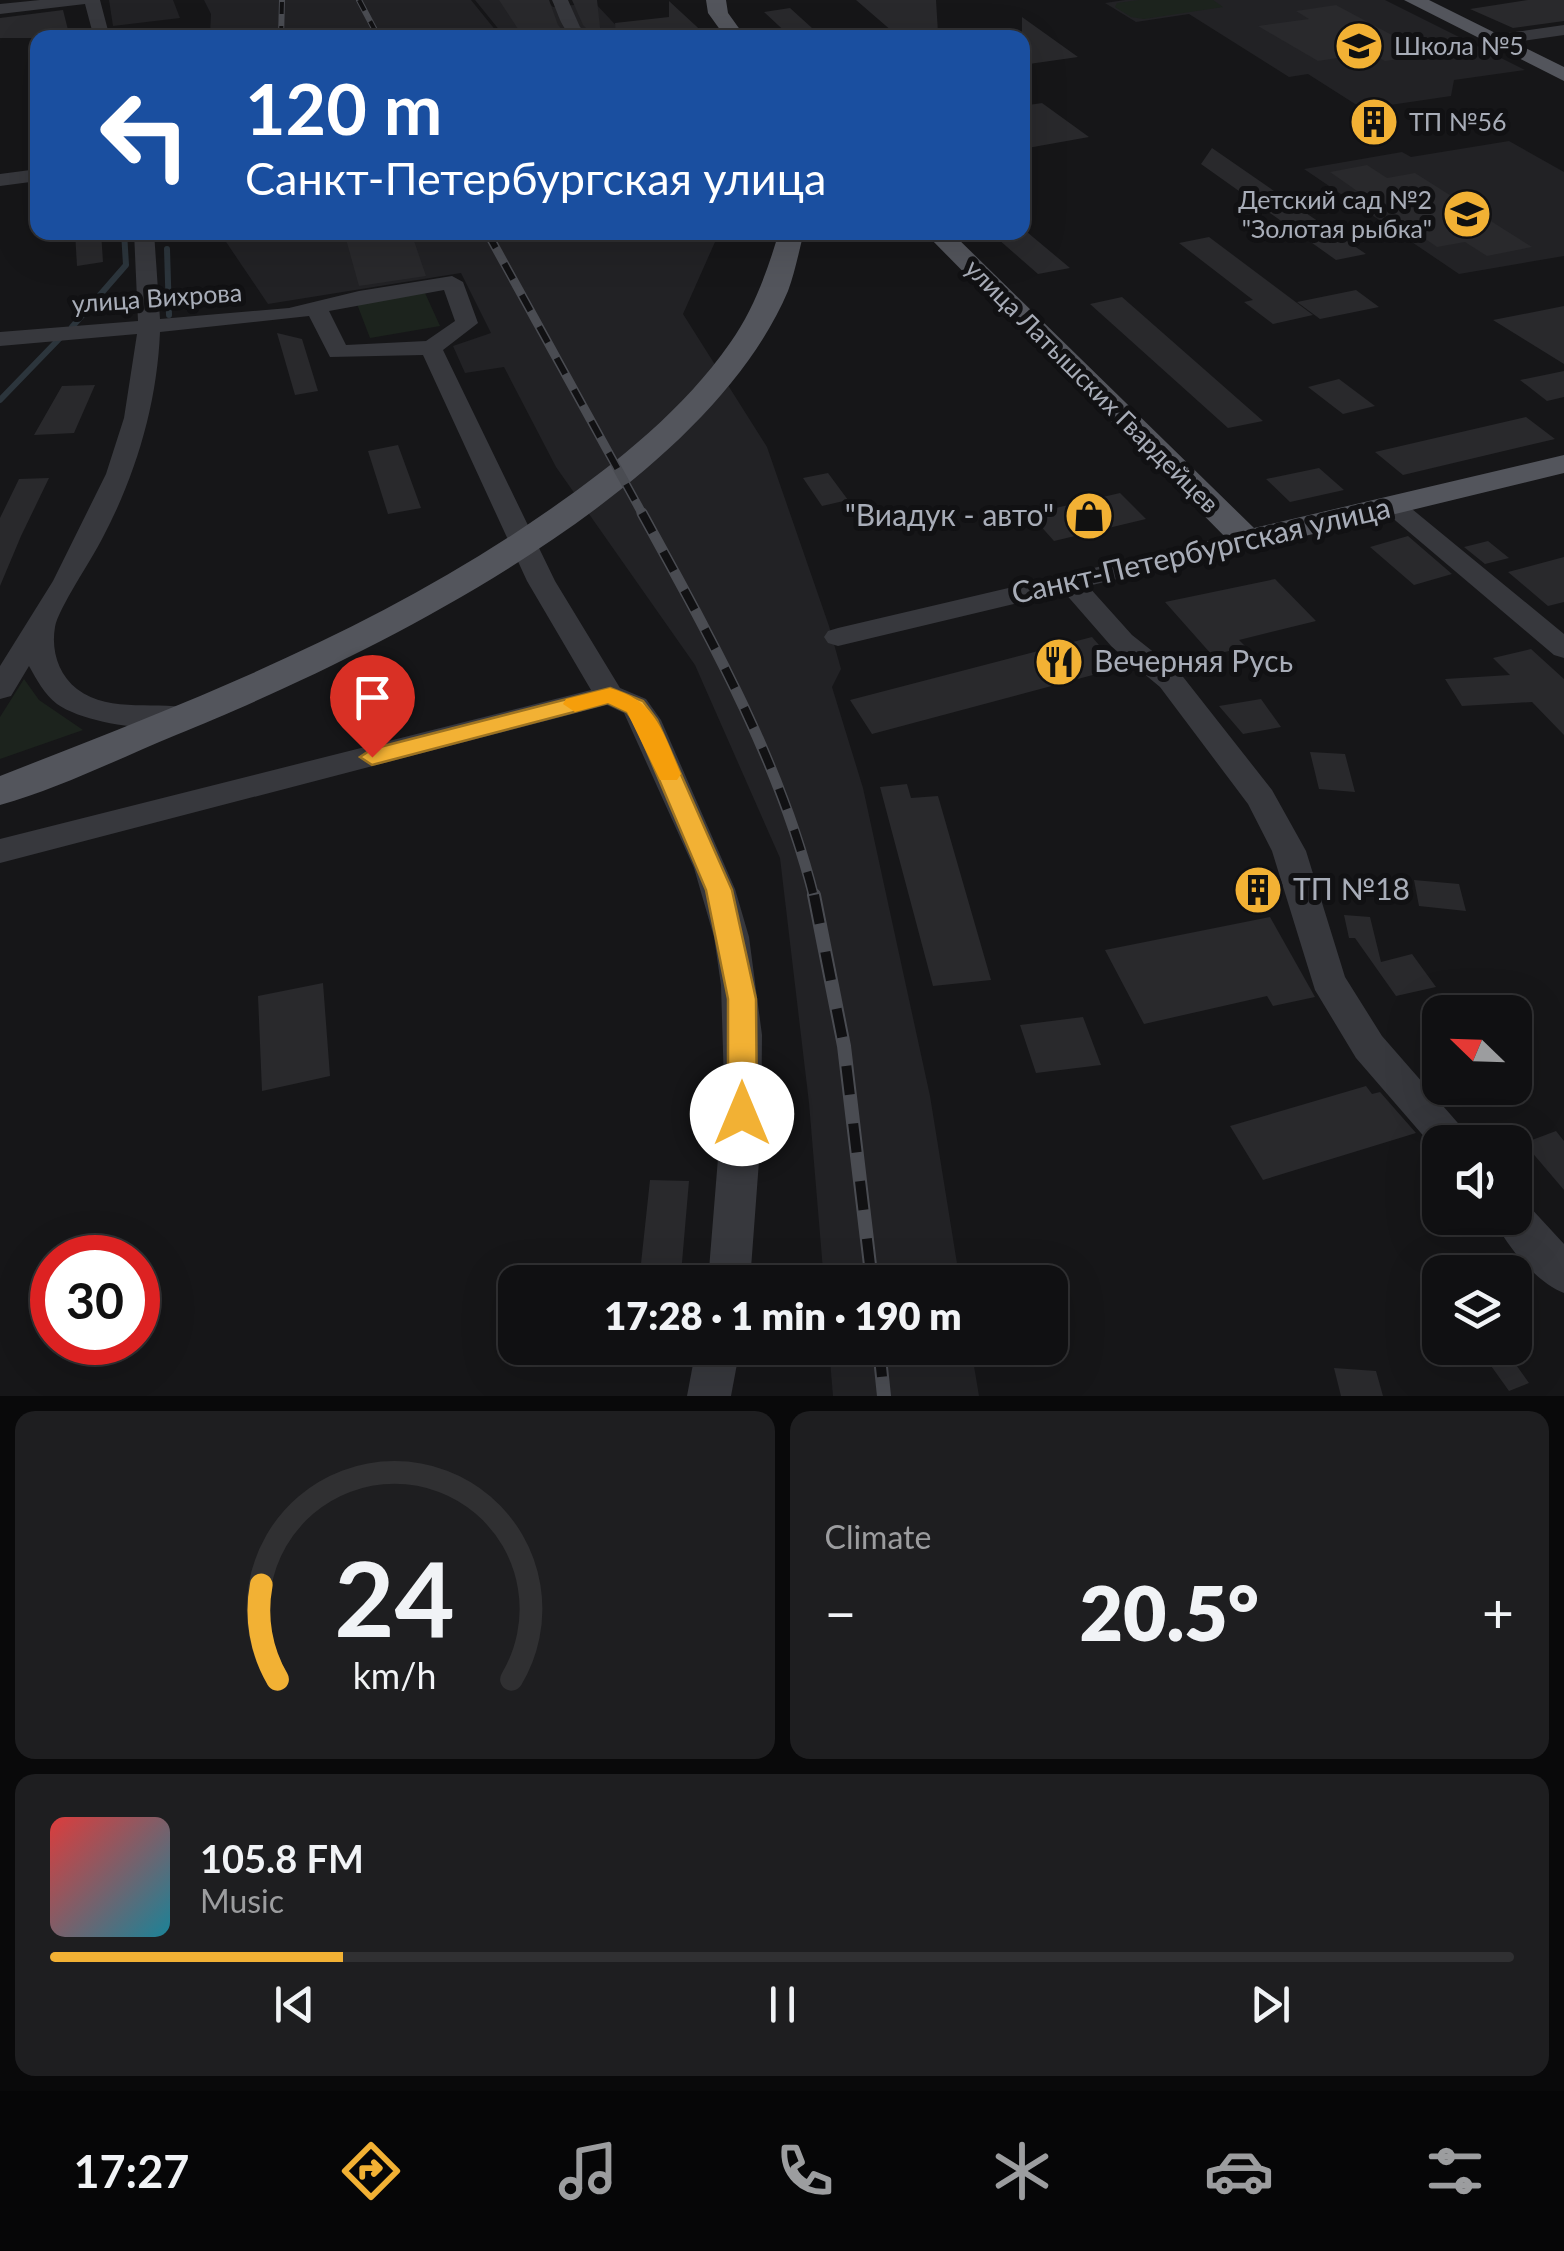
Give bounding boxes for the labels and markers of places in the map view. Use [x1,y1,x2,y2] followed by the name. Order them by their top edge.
[1333,20,1385,72] school or university icon: Школа №5
[1394,30,1524,60] place label: Школа №5
[1348,96,1400,148] building icon: ТП №56
[1409,106,1507,136] place label: ТП №56
[1238,184,1432,243] place label: Детский сад №2 "Золотая рыбка"
[1441,188,1493,240] school or university icon: Детский сад №2 "Золотая рыбка"
[1063,490,1115,542] shop icon: "Виадук - авто"
[845,496,1054,532] place label: "Виадук - авто"
[1033,636,1085,688] restaurant icon: Вечерняя Русь
[1094,642,1293,678] place label: Вечерняя Русь
[330,655,415,758] pin
[1232,864,1284,916] building icon: ТП №18
[1293,870,1410,906] place label: ТП №18

